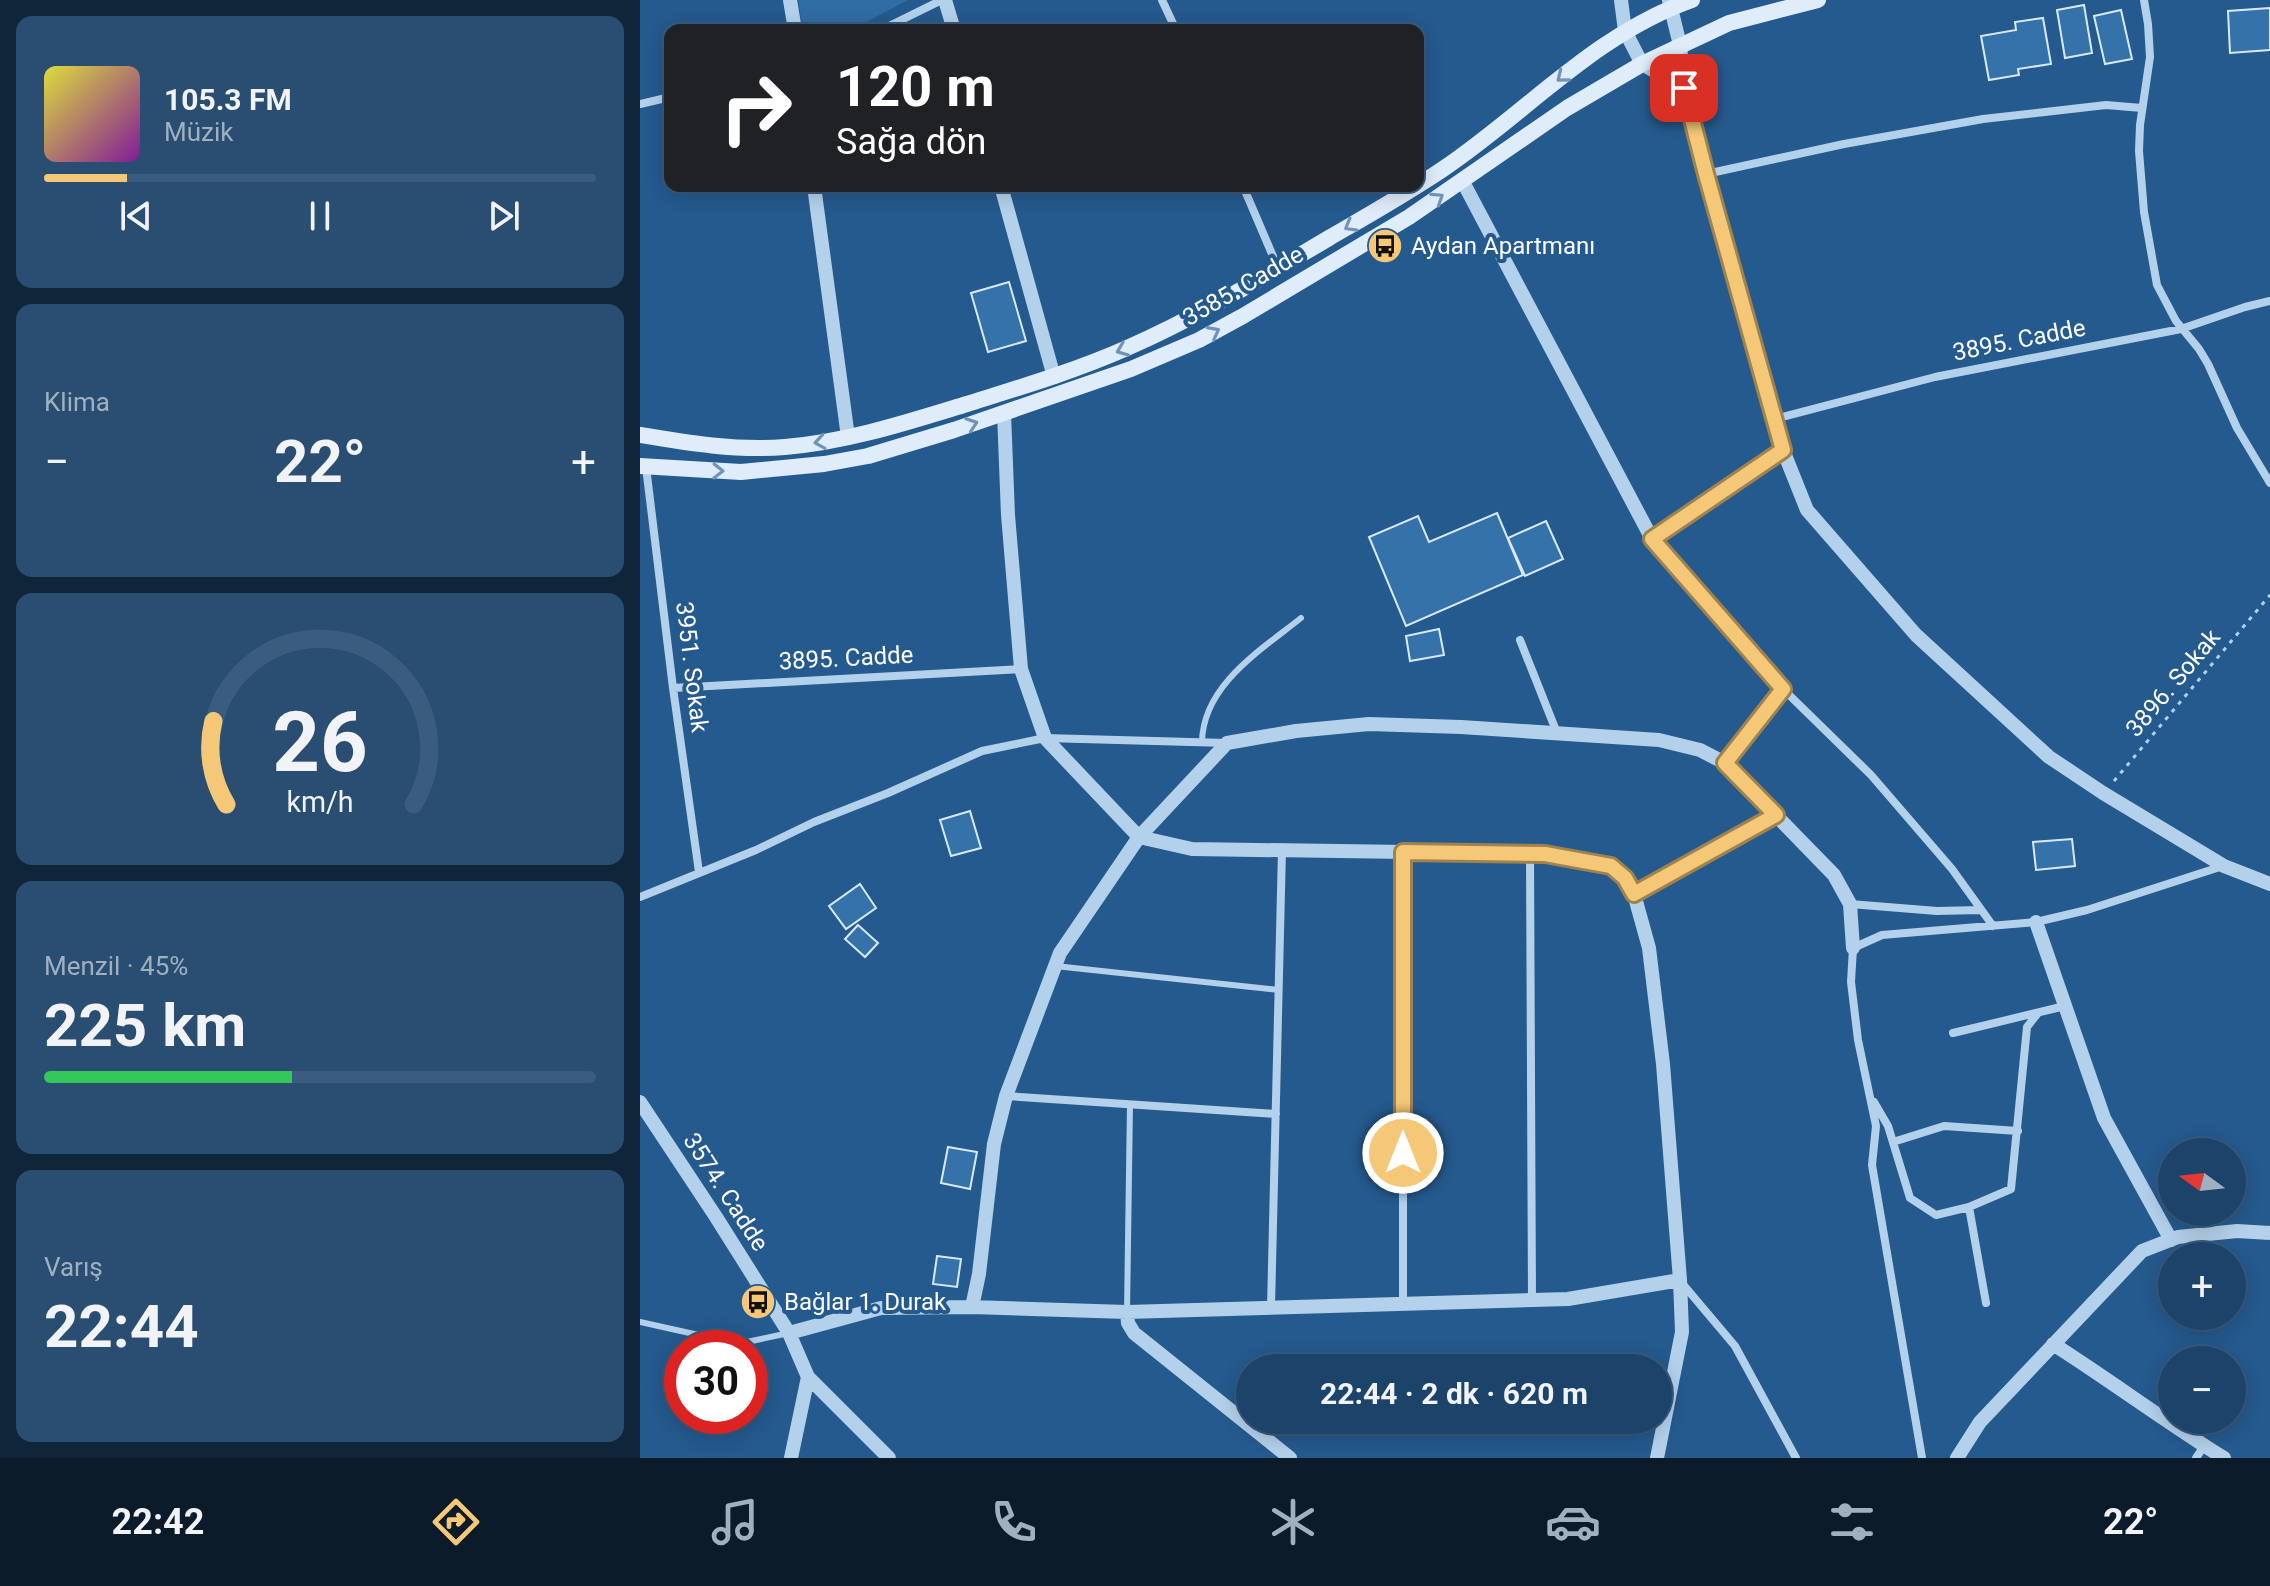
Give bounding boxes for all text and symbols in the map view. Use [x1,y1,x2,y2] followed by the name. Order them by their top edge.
[836,54,995,120] text: 120 m
[1650,54,1718,122] pin
[704,56,808,160] icon: right
[1662,66,1706,110] icon: arrive
[1557,67,1571,82] one-way arrow
[164,82,292,117] text: 105.3 FM
[164,117,233,147] text: Müzik
[836,121,986,163] text: Sağa dön
[1429,193,1443,208] one-way arrow
[114,194,158,238] icon: previous
[298,194,342,238] icon: pause
[482,194,526,238] icon: next
[1344,216,1359,232] one-way arrow
[1366,227,1404,265] bus stop icon: Aydan Apartmanı
[1411,232,1595,260] place label: Aydan Apartmanı
[1178,240,1308,332] street label: 3585. Cadde
[1950,313,2088,367] street label: 3895. Cadde
[1206,326,1221,341] one-way arrow
[1116,341,1130,357] one-way arrow
[44,387,110,417] text: Klima
[964,418,978,434] one-way arrow
[274,426,366,497] text: 22°
[813,433,827,450] one-way arrow
[44,436,69,488] text: −
[571,436,596,488] text: +
[712,463,725,480] one-way arrow
[670,600,714,735] street label: 3951. Sokak
[2120,623,2227,742] street label: 3896. Sokak
[778,640,914,676] street label: 3895. Cadde
[272,694,368,791] text: 26
[286,785,354,819] text: km/h
[44,951,188,981] text: Menzil · 45%
[44,990,246,1061] text: 225 km
[1361,1111,1445,1195] position arrow
[678,1128,774,1256] street label: 3574. Cadde
[2158,1138,2246,1226] north arrow
[2158,1138,2246,1434] map controls
[2158,1242,2246,1330] button: +
[44,1252,103,1282] text: Varış
[739,1283,777,1321] bus stop icon: Bağlar 1. Durak
[784,1288,947,1316] place label: Bağlar 1. Durak
[44,1291,199,1362] text: 22:44
[664,1330,768,1434] speed limit sign: 30
[2158,1346,2246,1434] button: −
[1320,1376,1588,1411] text: 22:44 · 2 dk · 620 m
[428,1494,484,1550] icon: directions
[707,1494,763,1550] icon: music
[986,1494,1042,1550] icon: phone
[1265,1494,1321,1550] icon: climate
[1545,1494,1601,1550] icon: car
[1824,1494,1880,1550] icon: filters
[112,1501,204,1543] text: 22:42
[2103,1501,2158,1543] text: 22°

